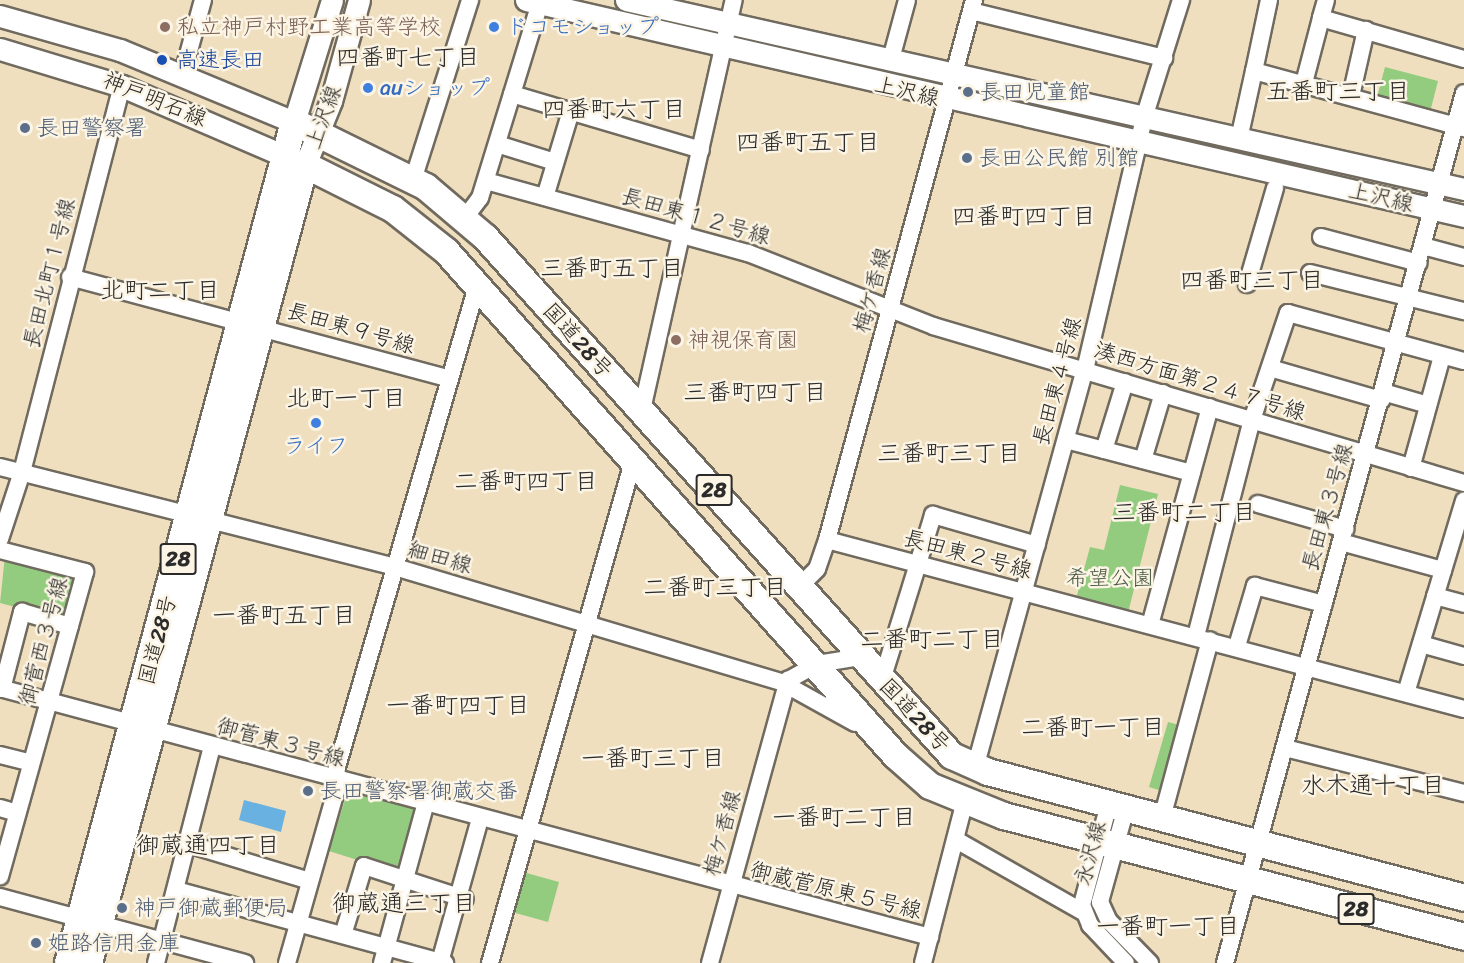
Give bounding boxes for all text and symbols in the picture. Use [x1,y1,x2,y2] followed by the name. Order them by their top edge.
[177,14,441,40] place label: 私立神戸村野工業高等学校
[506,14,660,40] place label: ドコモショップ
[158,20,172,34] marker: 私立神戸村野工業高等学校
[487,20,501,34] marker: ドコモショップ
[336,44,480,72] district label: 四番町七丁目
[176,47,264,73] place label: 高速長田
[153,51,171,69] marker: 高速長田
[99,66,211,132] street label: 神戸明石線
[872,71,942,111] street label: 上沢線
[380,75,491,101] place label: auショップ
[1266,78,1410,106] district label: 五番町三丁目
[980,79,1090,105] place label: 長田児童館
[299,81,347,153] street label: 上沢線
[361,81,375,95] marker: auショップ
[961,85,975,99] marker: 長田児童館
[542,96,686,124] district label: 四番町六丁目
[37,115,147,141] place label: 長田警察署
[18,121,32,135] marker: 長田警察署
[736,129,880,157] district label: 四番町五丁目
[979,145,1139,171] place label: 長田公民館 別館
[960,151,974,165] marker: 長田公民館 別館
[1346,177,1416,217] street label: 上沢線
[618,182,774,250] street label: 長田東１２号線
[18,195,80,351] street label: 長田北町１号線
[952,203,1096,231] district label: 四番町四丁目
[848,244,896,336] street label: 梅ケ香線
[540,255,684,283] district label: 三番町五丁目
[1180,267,1324,295] district label: 四番町三丁目
[100,277,220,305] district label: 北町二丁目
[284,297,418,359] street label: 長田東９号線
[537,297,619,383] street label: 国道28号
[1027,314,1087,448] street label: 長田東４号線
[688,327,798,353] place label: 神視保育園
[669,333,683,347] marker: 神視保育園
[1091,336,1309,426] street label: 湊西方面第２４７号線
[683,379,827,407] district label: 三番町四丁目
[286,385,406,413] district label: 北町一丁目
[309,416,323,430] marker: ライフ
[283,433,349,459] place label: ライフ
[877,440,1021,468] district label: 三番町三丁目
[1296,440,1358,574] street label: 長田東３号線
[454,468,598,496] district label: 二番町四丁目
[694,472,734,508] road number: 28
[1112,499,1256,527] district label: 三番町二丁目
[901,524,1035,584] street label: 長田東２号線
[405,535,475,579] street label: 細田線
[158,541,198,577] road number: 28
[1066,565,1154,591] park label: 希望公園
[13,574,73,708] street label: 御菅西３号線
[643,574,787,602] district label: 二番町三丁目
[132,592,182,688] street label: 国道28号
[212,602,356,630] district label: 一番町五丁目
[860,626,1004,654] district label: 二番町二丁目
[874,672,956,758] street label: 国道28号
[386,692,530,720] district label: 一番町四丁目
[214,712,348,772] street label: 御菅東３号線
[1021,714,1165,742] district label: 二番町一丁目
[581,745,725,773] district label: 一番町三丁目
[1301,772,1445,800] district label: 水木通十丁目
[320,778,518,804] place label: 長田警察署御蔵交番
[301,784,315,798] marker: 長田警察署御蔵交番
[698,787,746,879] street label: 梅ケ香線
[772,804,916,832] district label: 一番町二丁目
[1069,818,1111,888] street label: 永沢線
[136,832,280,860] district label: 御蔵通四丁目
[747,856,925,924] street label: 御蔵菅原東５号線
[332,890,476,918] district label: 御蔵通三丁目
[1336,891,1376,927] road number: 28
[134,895,288,921] place label: 神戸御蔵郵便局
[115,901,129,915] marker: 神戸御蔵郵便局
[1096,913,1240,941] district label: 一番町一丁目
[48,930,180,956] place label: 姫路信用金庫
[29,936,43,950] marker: 姫路信用金庫

